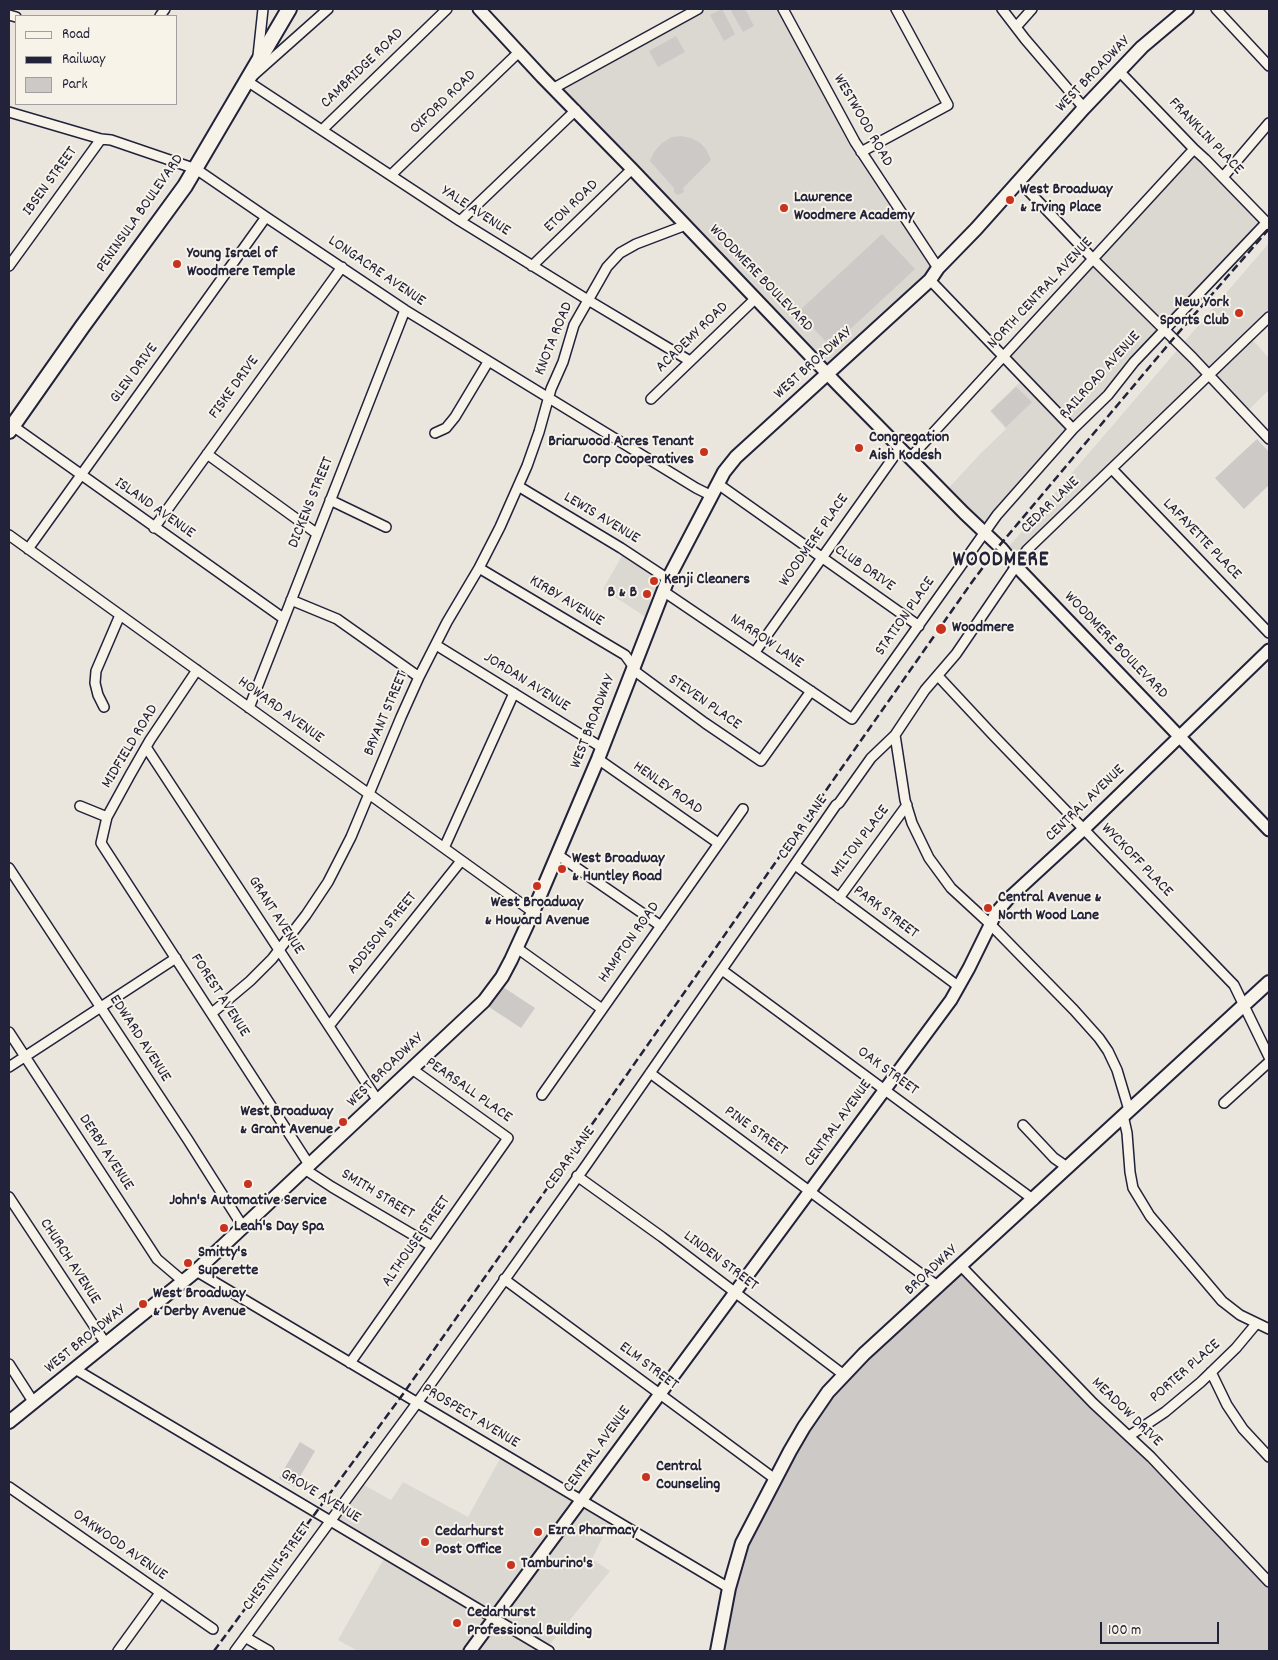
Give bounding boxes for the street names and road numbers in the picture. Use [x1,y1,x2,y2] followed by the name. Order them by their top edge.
[318,25,408,113] street label: CAMBRIDGE ROAD
[1053,33,1135,117] street label: WEST BROADWAY
[407,67,481,139] street label: OXFORD ROAD
[828,71,896,171] street label: WESTWOOD ROAD
[1163,94,1247,180] street label: FRANKLIN PLACE
[20,144,82,220] street label: IBSEN STREET
[93,151,189,277] street label: PENINSULA BOULEVARD
[541,176,603,238] street label: ETON ROAD
[437,183,513,241] street label: YALE AVENUE
[704,221,816,337] street label: WOODMERE BOULEVARD
[324,232,428,312] street label: LONGACRE AVENUE
[984,234,1098,354] street label: NORTH CENTRAL AVENUE
[653,299,733,377] street label: ACADEMY ROAD
[532,300,578,378] street label: KNOTA ROAD
[771,324,857,404] street label: WEST BROADWAY
[1056,328,1146,424] street label: RAILROAD AVENUE
[107,340,163,408] street label: GLEN DRIVE
[206,353,264,423] street label: FISKE DRIVE
[285,455,339,551] street label: DICKENS STREET
[1018,473,1084,539] street label: CEDAR LANE
[110,474,198,544] street label: ISLAND AVENUE
[560,489,642,549] street label: LEWIS AVENUE
[776,491,854,591] street label: WOODMERE PLACE
[1157,495,1245,585] street label: LAFAYETTE PLACE
[830,541,898,597] street label: CLUB DRIVE
[525,572,607,632] street label: KIRBY AVENUE
[872,574,940,660] street label: STATION PLACE
[1059,588,1171,704] street label: WOODMERE BOULEVARD
[726,610,806,674] street label: NARROW LANE
[479,649,573,717] street label: JORDAN AVENUE
[361,669,413,759] street label: BRYANT STREET
[664,671,744,735] street label: STEVEN PLACE
[567,672,621,772] street label: WEST BROADWAY
[233,673,327,749] street label: HOWARD AVENUE
[98,702,164,792] street label: MIDFIELD ROAD
[628,758,706,820] street label: HENLEY ROAD
[1042,761,1130,847] street label: CENTRAL AVENUE
[775,792,833,864] street label: CEDAR LANE
[828,802,894,882] street label: MILTON PLACE
[1096,820,1176,902] street label: WYCKOFF PLACE
[243,873,307,959] street label: GRANT AVENUE
[848,882,922,944] street label: PARK STREET
[344,889,422,979] street label: ADDISON STREET
[595,899,665,987] street label: HAMPTON ROAD
[185,951,253,1041] street label: FOREST AVENUE
[104,992,174,1086] street label: EDWARD AVENUE
[344,1030,428,1112] street label: WEST BROADWAY
[853,1043,921,1101] street label: OAK STREET
[421,1054,515,1128] street label: PEARSALL PLACE
[801,1077,877,1171] street label: CENTRAL AVENUE
[720,1103,790,1161] street label: PINE STREET
[73,1111,137,1195] street label: DERBY AVENUE
[541,1123,601,1195] street label: CEDAR LANE
[337,1166,417,1224] street label: SMITH STREET
[378,1193,456,1291] street label: ALTHOUSE STREET
[34,1216,104,1308] street label: CHURCH AVENUE
[679,1228,761,1296] street label: LINDEN STREET
[902,1242,962,1300] street label: BROADWAY
[42,1301,130,1379] street label: WEST BROADWAY
[1147,1336,1225,1408] street label: PORTER PLACE
[615,1339,681,1395] street label: ELM STREET
[1086,1374,1166,1452] street label: MEADOW DRIVE
[418,1380,522,1454] street label: PROSPECT AVENUE
[560,1403,636,1497] street label: CENTRAL AVENUE
[276,1466,364,1528] street label: GROVE AVENUE
[68,1506,170,1586] street label: OAKWOOD AVENUE
[239,1519,317,1615] street label: CHESTNUT STREET

